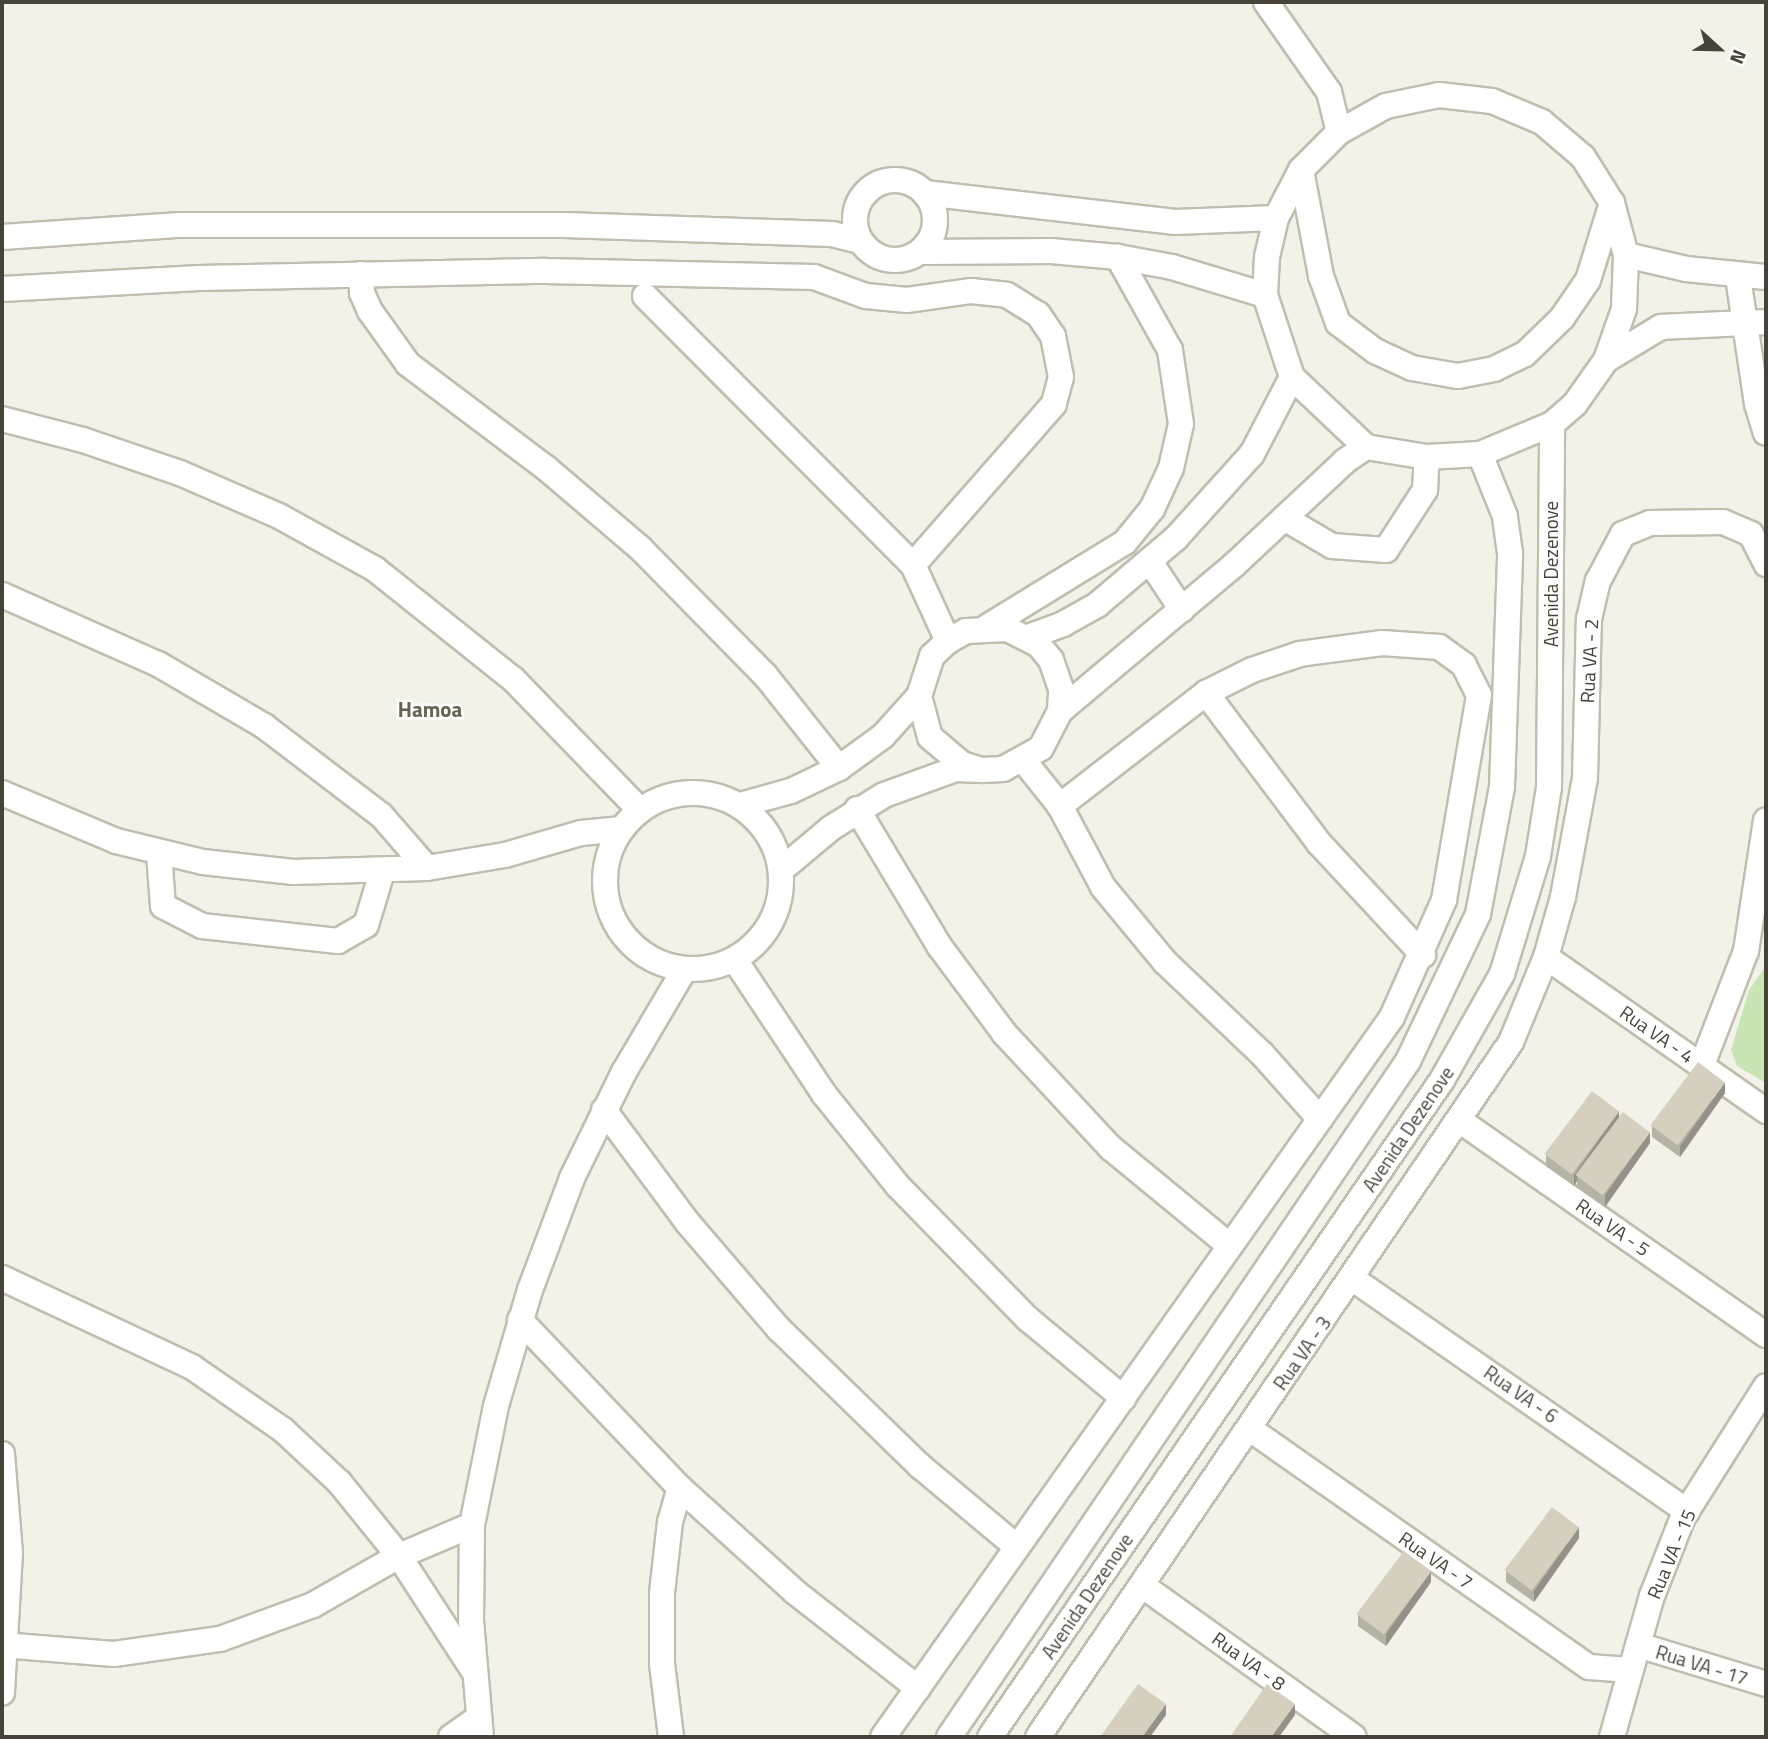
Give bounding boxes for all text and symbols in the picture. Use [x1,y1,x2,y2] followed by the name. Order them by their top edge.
[1684,14,1754,84] north arrow
[1723,46,1755,69] text: N
[1540,501,1562,647] street label: Avenida Dezenove
[1575,618,1603,704] street label: Rua VA - 2
[398,696,462,722] district label: Hamoa
[1616,1000,1698,1068] street label: Rua VA - 4
[1358,1062,1458,1196] street label: Avenida Dezenove
[1572,1193,1654,1261] street label: Rua VA - 5
[1268,1312,1336,1394] street label: Rua VA - 3
[1480,1360,1562,1428] street label: Rua VA - 6
[1642,1506,1700,1602] street label: Rua VA - 15
[1395,1526,1477,1594] street label: Rua VA - 7
[1037,1529,1137,1663] street label: Avenida Dezenove
[1208,1627,1290,1695] street label: Rua VA - 8
[1653,1640,1751,1690] street label: Rua VA - 17

